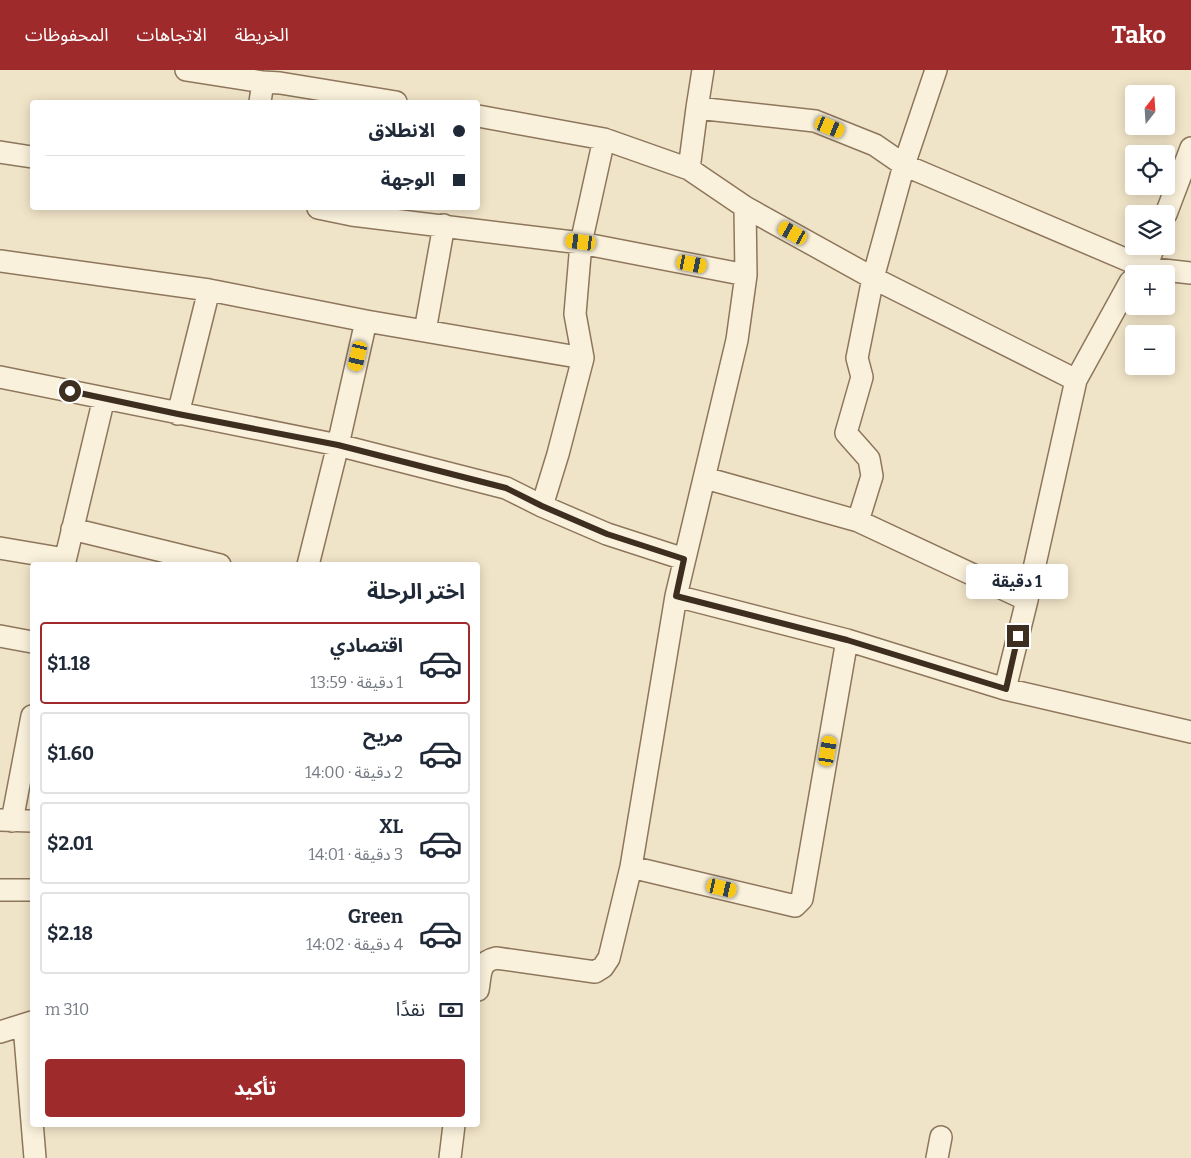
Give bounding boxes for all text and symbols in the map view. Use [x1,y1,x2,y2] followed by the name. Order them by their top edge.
[1111,21,1166,49] text: Tako
[25,24,109,46] text: المحفوظات
[137,24,207,46] text: الاتجاهات
[235,24,289,46] text: الخريطة
[1125,85,1175,135] north arrow
[1125,85,1175,375] map controls
[813,114,846,140] car
[369,119,435,142] text: الانطلاق
[1125,145,1175,195] button: locate
[381,168,435,191] text: الوجهة
[1125,205,1175,255] button: layers
[776,219,809,247] car
[565,233,596,251] car
[675,254,708,274] car
[1125,265,1175,315] button: +
[1125,325,1175,375] button: −
[347,340,368,372] car
[59,380,81,402] route start
[967,564,1069,598] callout: 1 دقيقة
[992,572,1042,591] text: 1 دقيقة
[367,578,465,605] text: اختر الرحلة
[1007,625,1029,647] route end
[330,634,403,657] text: اقتصادي
[418,641,463,686] icon: car
[47,652,90,675] text: $1.18
[310,673,403,692] text: 1 دقيقة · 13:59
[363,724,403,747] text: مريح
[418,731,463,776] icon: car
[818,735,837,767] car
[47,742,94,765] text: $1.60
[305,763,403,782] text: 2 دقيقة · 14:00
[379,815,403,838] text: XL
[418,821,463,866] icon: car
[47,832,93,855] text: $2.01
[309,845,403,864] text: 3 دقيقة · 14:01
[705,877,738,899] car
[348,905,403,928] text: Green
[418,911,463,956] icon: car
[47,922,93,945] text: $2.18
[306,935,403,954] text: 4 دقيقة · 14:02
[437,996,465,1024] icon: cash
[396,998,425,1021] text: نقدًا
[45,1000,89,1019] text: 310 m
[45,1059,465,1117] button: تأكيد

